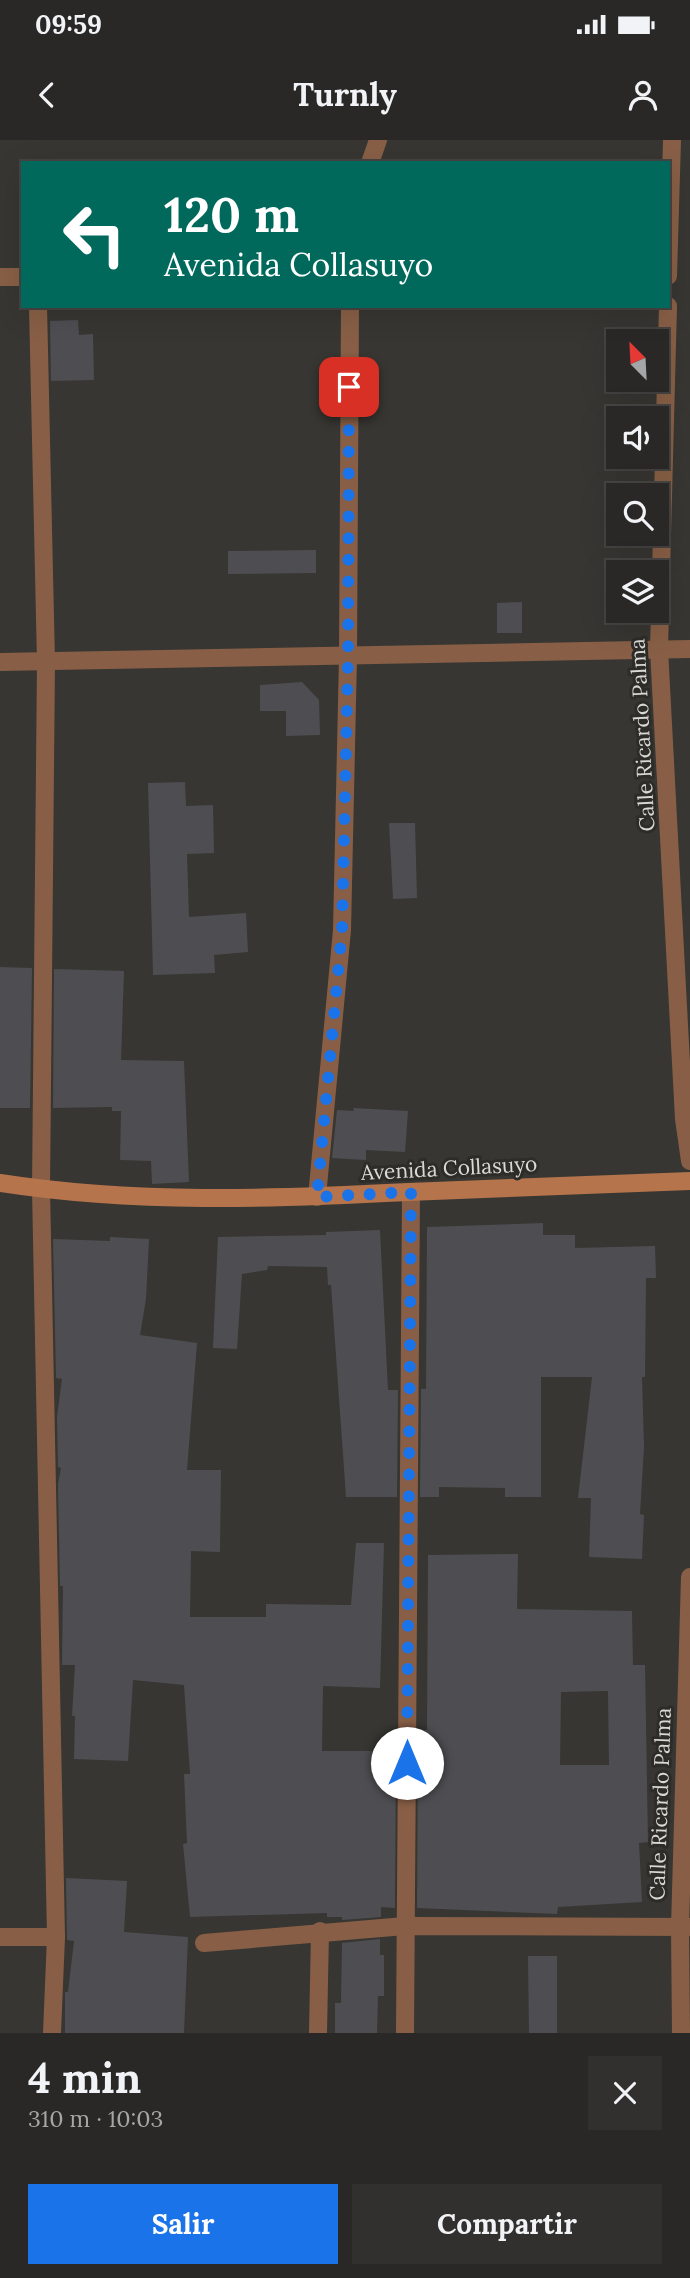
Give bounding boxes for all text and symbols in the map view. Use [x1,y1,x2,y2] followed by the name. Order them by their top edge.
[35,8,102,41] text: 09:59
[293,74,397,115] text: Turnly
[28,76,66,114] icon: back
[624,76,662,114] icon: person
[164,183,299,245] text: 120 m
[49,189,140,280] icon: left
[164,244,433,285] text: Avenida Collasuyo
[606,329,668,392] north arrow
[606,329,669,623] map controls
[319,357,379,417] pin
[330,368,368,406] icon: arrive
[606,406,669,469] button: sound
[606,483,669,546] button: search
[606,560,669,623] button: layers
[623,638,661,832] street label: Calle Ricardo Palma
[359,1150,538,1186] street label: Avenida Collasuyo
[643,1707,677,1901] street label: Calle Ricardo Palma
[370,1726,444,1800] position arrow
[28,2051,141,2105] text: 4 min
[588,2056,662,2130] button: close
[28,2104,163,2133] text: 310 m · 10:03
[28,2184,338,2264] button: Salir
[352,2184,662,2264] button: Compartir

